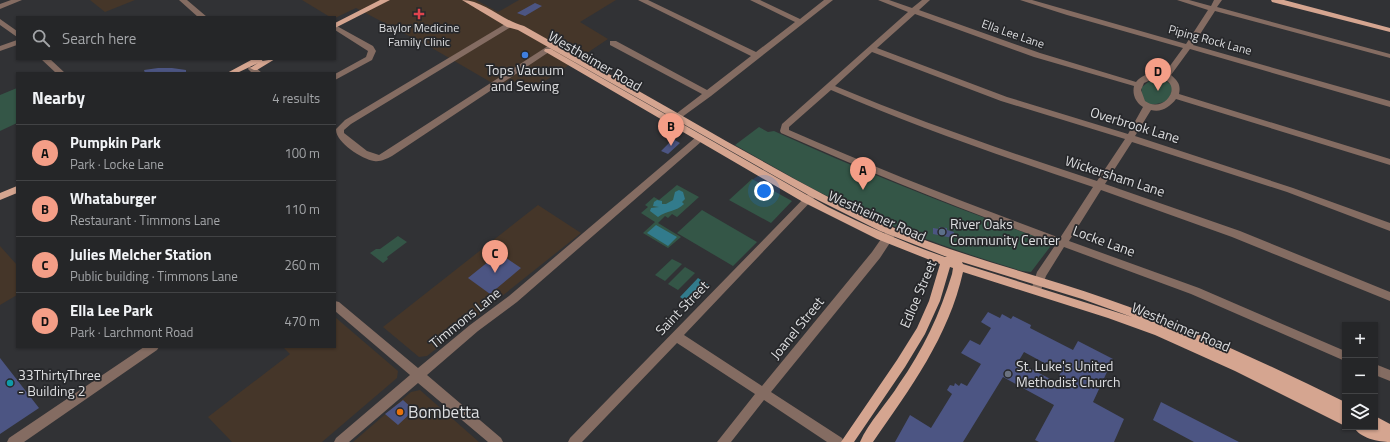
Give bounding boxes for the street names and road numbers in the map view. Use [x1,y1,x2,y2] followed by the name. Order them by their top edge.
[979,14,1047,53] street label: Ella Lee Lane
[1166,19,1254,60] street label: Piping Rock Lane
[544,25,646,96] street label: Westheimer Road
[1088,101,1183,148] street label: Overbrook Lane
[1062,149,1168,202] street label: Wickersham Lane
[825,185,930,247] street label: Westheimer Road
[1070,220,1138,262] street label: Locke Lane
[894,257,941,331] street label: Edloe Street
[650,275,713,340] street label: Saint Street
[424,282,505,353] street label: Timmons Lane
[765,292,829,364] street label: Joanel Street
[1129,296,1234,357] street label: Westheimer Road

